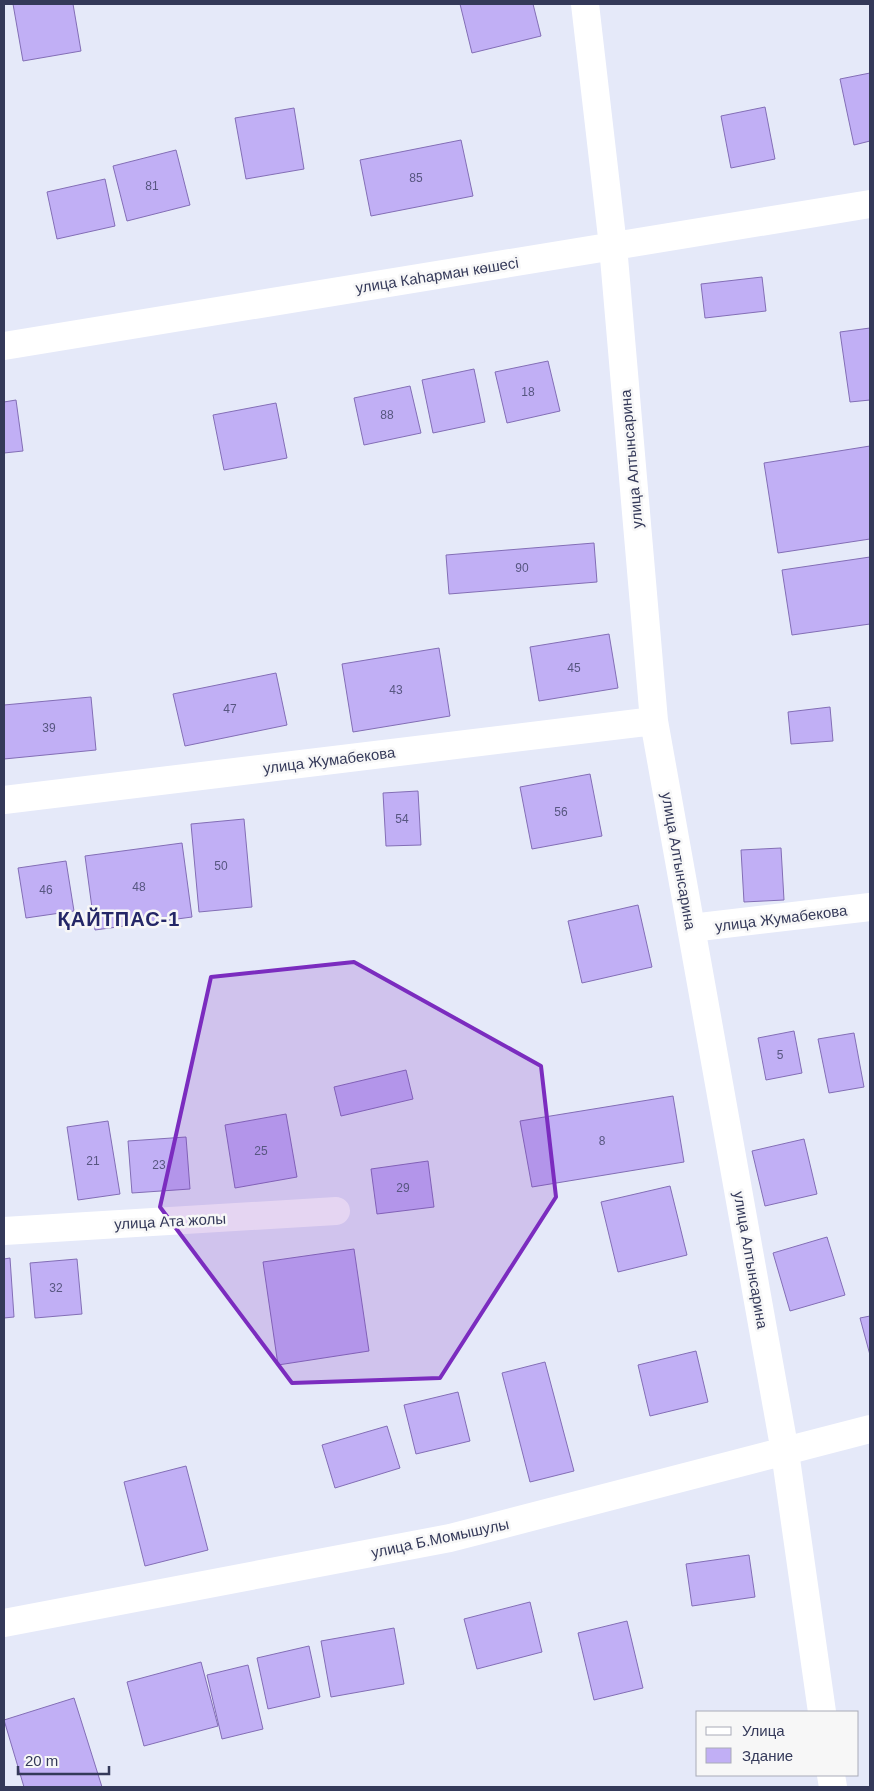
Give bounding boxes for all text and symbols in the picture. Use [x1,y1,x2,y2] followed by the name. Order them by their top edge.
[409,171,423,185] house number: 85
[145,179,159,193] house number: 81
[354,254,520,296] street label: улица Каһарман көшесі
[521,385,535,399] house number: 18
[616,388,646,529] street label: улица Алтынсарина
[380,408,394,422] house number: 88
[515,561,529,575] house number: 90
[567,661,581,675] house number: 45
[389,683,403,697] house number: 43
[223,702,237,716] house number: 47
[42,721,56,735] house number: 39
[262,743,397,777] street label: улица Жумабекова
[659,791,700,932] street label: улица Алтынсарина
[554,805,568,819] house number: 56
[395,812,409,826] house number: 54
[214,859,228,873] house number: 50
[132,880,146,894] house number: 48
[39,883,53,897] house number: 46
[714,901,849,935] street label: улица Жумабекова
[58,907,180,930] district label: ҚАЙТПАС-1
[777,1048,784,1062] house number: 5
[599,1134,606,1148] house number: 8
[254,1144,268,1158] house number: 25
[86,1154,100,1168] house number: 21
[152,1158,166,1172] house number: 23
[396,1181,410,1195] house number: 29
[731,1190,772,1331] street label: улица Алтынсарина
[114,1210,226,1232] street label: улица Ата жолы
[49,1281,63,1295] house number: 32
[370,1515,510,1561] street label: улица Б.Момышулы
[696,1711,859,1776] legend
[742,1722,785,1739] text: Улица
[18,1744,109,1776] scale bar
[742,1747,793,1764] text: Здание
[25,1752,58,1769] text: 20 m

